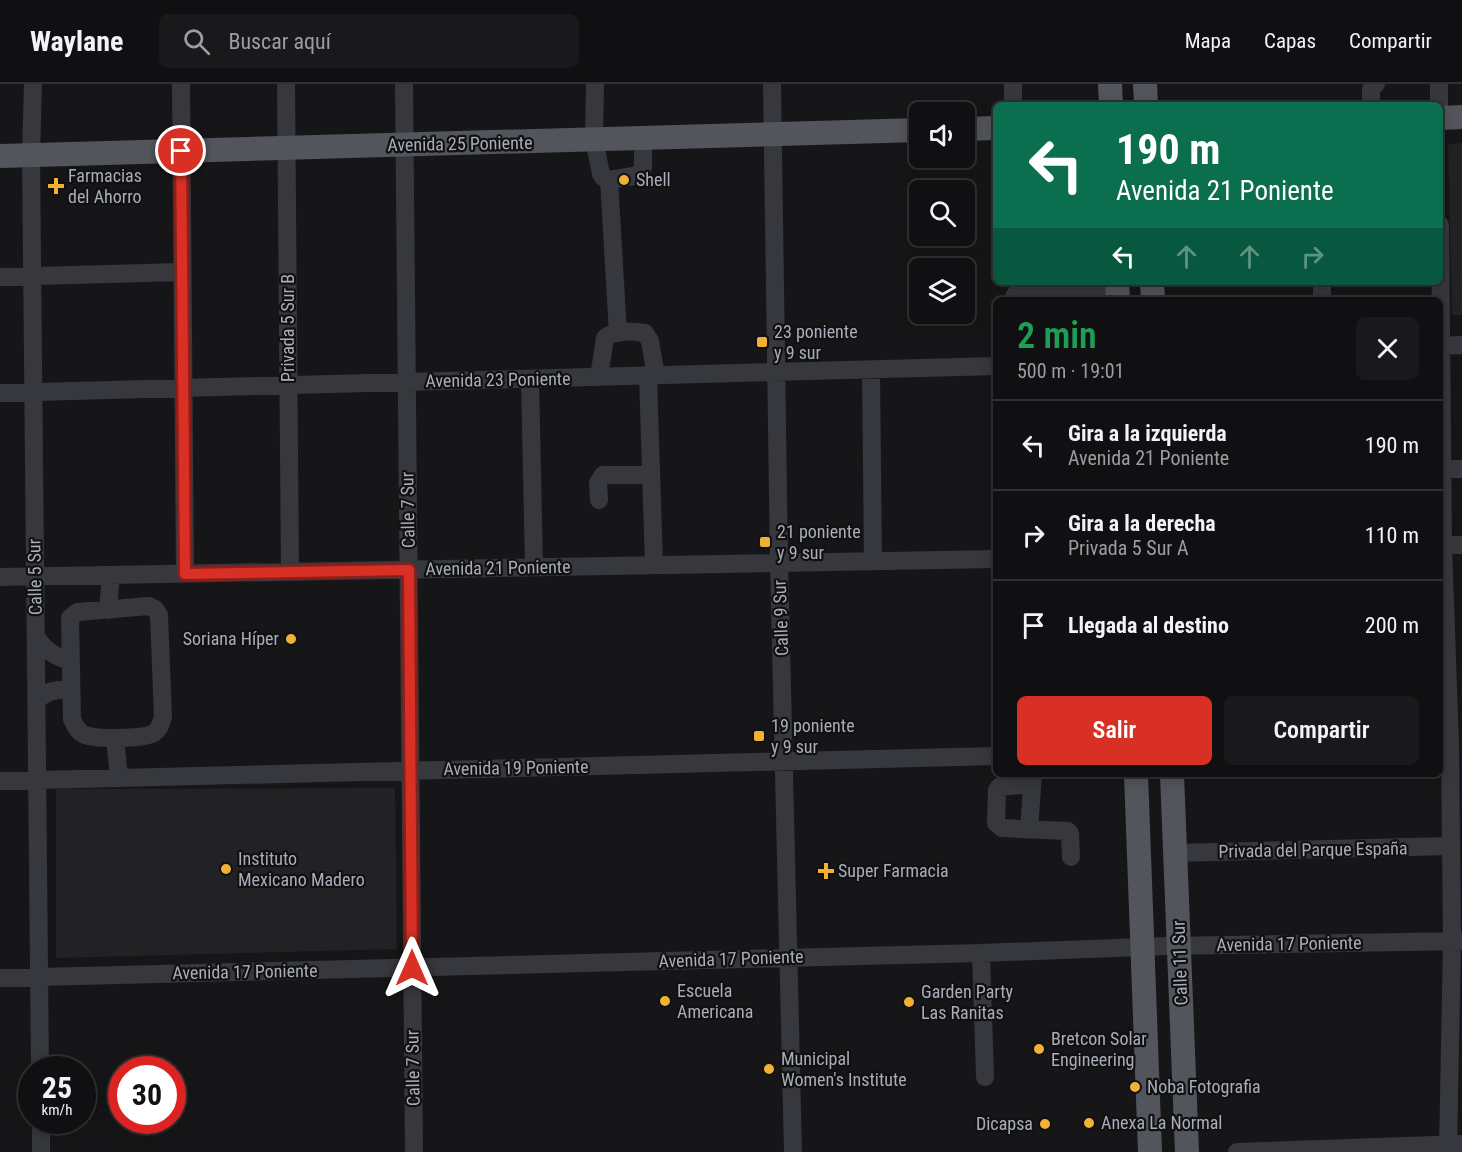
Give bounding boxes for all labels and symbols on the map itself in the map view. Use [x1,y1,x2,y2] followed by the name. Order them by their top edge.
[155,125,206,176] pin
[387,132,533,155] street label: Avenida 25 Poniente
[68,165,142,207] place label: Farmacias del Ahorro
[636,169,671,190] place label: Shell
[617,173,631,187] marker: Shell
[49,179,63,193] marker: Farmacias del Ahorro
[277,274,298,382] street label: Privada 5 Sur B
[774,321,858,363] place label: 23 poniente y 9 sur
[755,335,769,349] marker: 23 poniente y 9 sur
[425,368,571,391] street label: Avenida 23 Poniente
[396,471,419,548] street label: Calle 7 Sur
[777,521,861,563] place label: 21 poniente y 9 sur
[758,535,772,549] marker: 21 poniente y 9 sur
[23,538,46,615] street label: Calle 5 Sur
[425,556,571,579] street label: Avenida 21 Poniente
[769,579,792,656] street label: Calle 9 Sur
[183,628,280,649] place label: Soriana Híper
[284,632,298,646] marker: Soriana Híper
[771,715,855,757] place label: 19 poniente y 9 sur
[752,729,766,743] marker: 19 poniente y 9 sur
[443,756,589,779] street label: Avenida 19 Poniente
[1218,837,1408,862] street label: Privada del Parque España
[238,848,365,890] place label: Instituto Mexicano Madero
[838,860,949,881] place label: Super Farmacia
[219,862,233,876] marker: Instituto Mexicano Madero
[819,864,833,878] marker: Super Farmacia
[1168,920,1191,1006] street label: Calle 11 Sur
[1216,932,1362,955] street label: Avenida 17 Poniente
[380,936,444,1000] position arrow
[658,945,804,972] street label: Avenida 17 Poniente
[172,960,318,983] street label: Avenida 17 Poniente
[677,980,753,1022] place label: Escuela Americana
[921,981,1014,1023] place label: Garden Party Las Ranitas
[658,994,672,1008] marker: Escuela Americana
[902,995,916,1009] marker: Garden Party Las Ranitas
[1051,1028,1147,1070] place label: Bretcon Solar Engineering
[401,1029,424,1106] street label: Calle 7 Sur
[1032,1042,1046,1056] marker: Bretcon Solar Engineering
[781,1048,907,1090] place label: Municipal Women's Institute
[108,1056,186,1134] speed limit sign: 30
[762,1062,776,1076] marker: Municipal Women's Institute
[1147,1076,1261,1097] place label: Noba Fotografia
[1128,1080,1142,1094] marker: Noba Fotografia
[1101,1112,1222,1133] place label: Anexa La Normal
[976,1113,1033,1134] place label: Dicapsa
[1082,1116,1096,1130] marker: Anexa La Normal
[1038,1117,1052,1131] marker: Dicapsa

